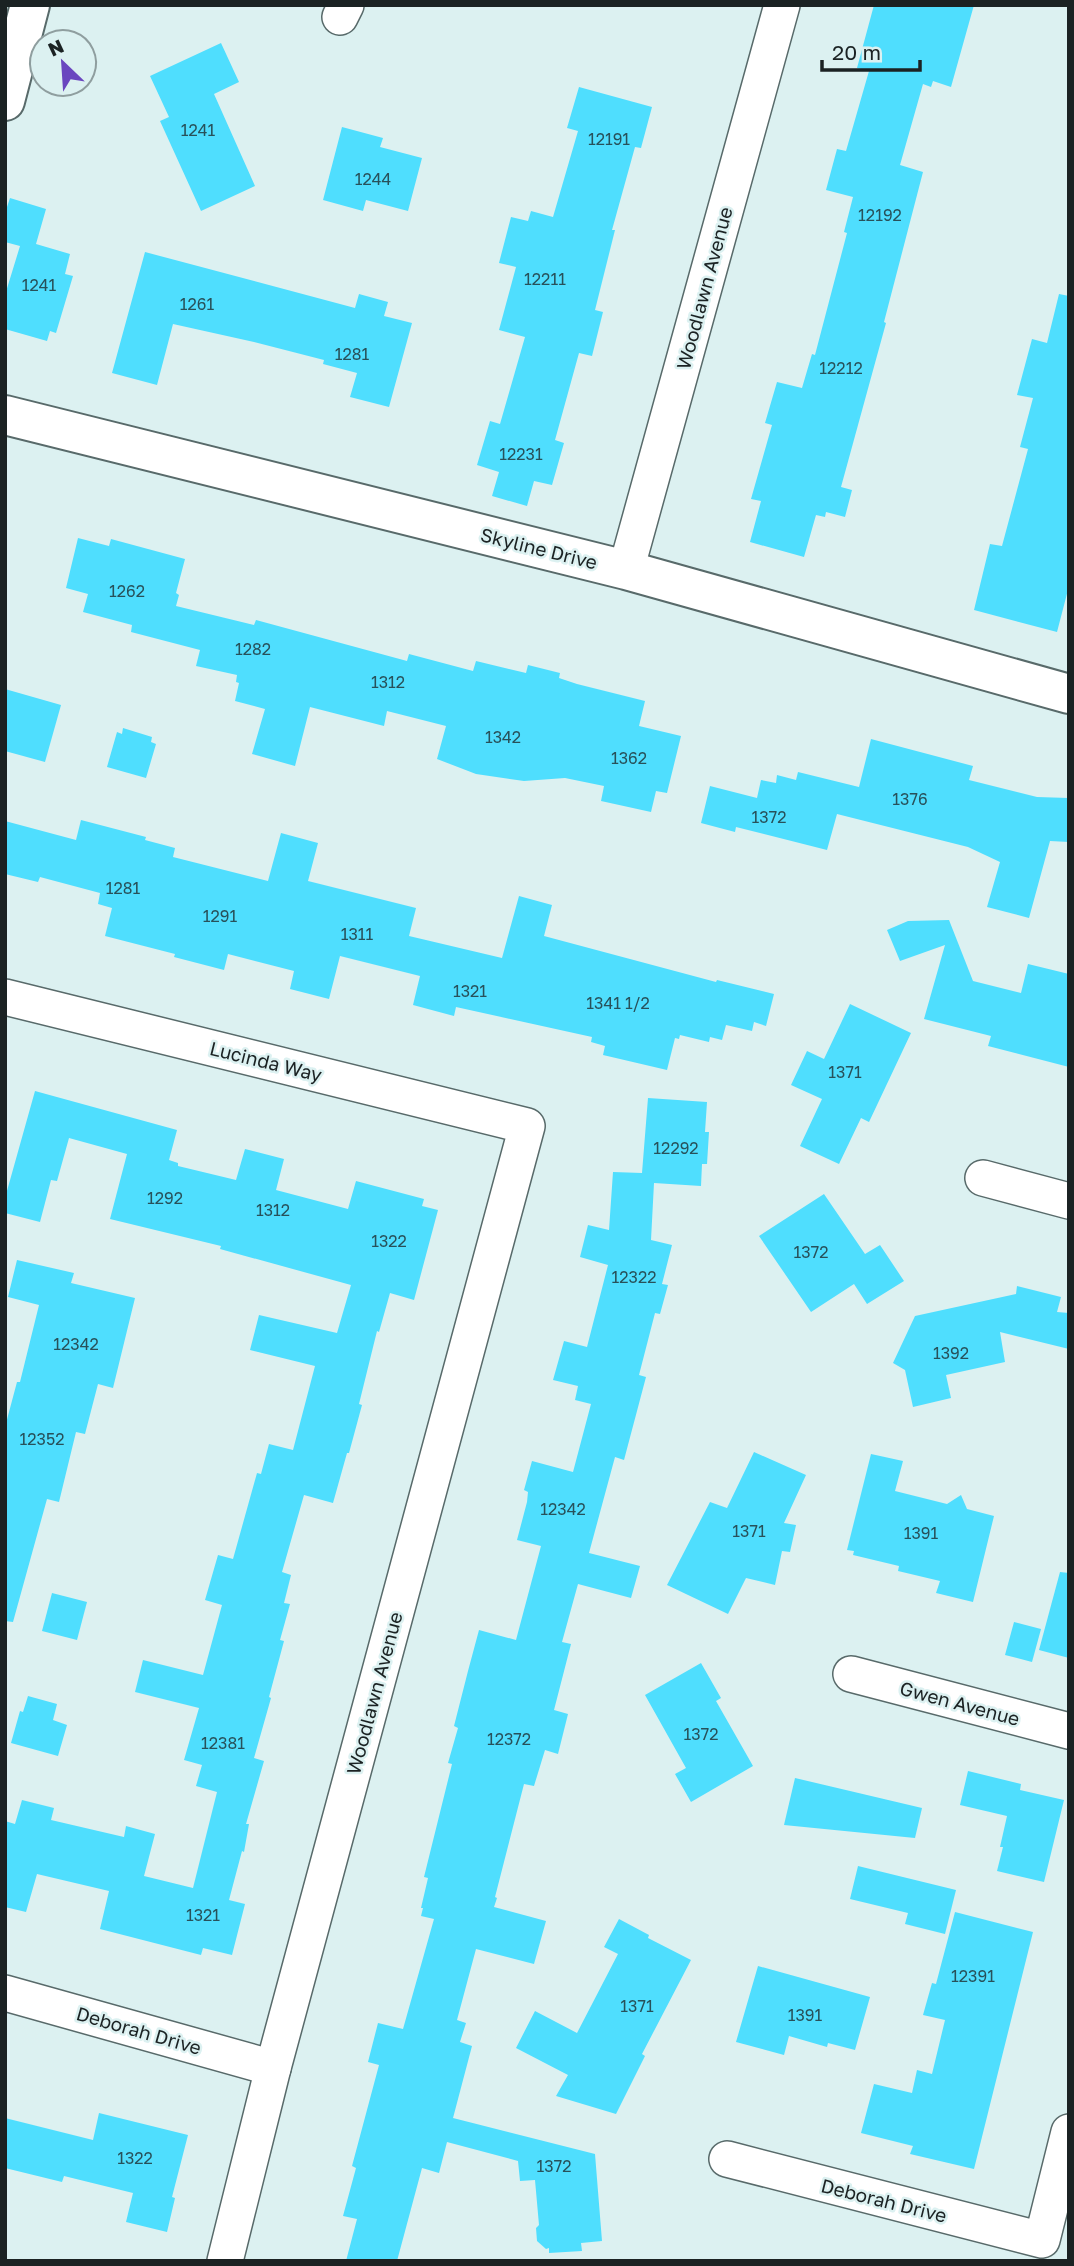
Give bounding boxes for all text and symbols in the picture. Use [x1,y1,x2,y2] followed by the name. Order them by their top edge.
[28,28,98,98] north arrow
[822,28,920,72] scale bar
[44,34,67,61] text: N
[832,39,881,65] text: 20 m
[181,120,216,140] house number: 1241
[588,129,630,149] house number: 12191
[355,169,391,189] house number: 1244
[671,204,737,372] street label: Woodlawn Avenue
[858,205,902,225] house number: 12192
[524,269,566,289] house number: 12211
[22,275,57,295] house number: 1241
[180,294,214,314] house number: 1261
[335,344,370,364] house number: 1281
[819,358,863,378] house number: 12212
[499,444,543,464] house number: 12231
[478,522,600,574] street label: Skyline Drive
[109,581,145,601] house number: 1262
[235,639,271,659] house number: 1282
[371,672,405,692] house number: 1312
[485,727,521,747] house number: 1342
[611,748,647,768] house number: 1362
[892,789,928,809] house number: 1376
[752,807,786,827] house number: 1372
[106,878,141,898] house number: 1281
[203,906,237,926] house number: 1291
[341,924,374,944] house number: 1311
[453,981,487,1001] house number: 1321
[586,993,650,1013] house number: 1341 1/2
[208,1036,325,1086] street label: Lucinda Way
[828,1062,862,1082] house number: 1371
[653,1138,699,1158] house number: 12292
[147,1188,183,1208] house number: 1292
[256,1200,290,1220] house number: 1312
[371,1231,407,1251] house number: 1322
[794,1242,828,1262] house number: 1372
[612,1267,656,1287] house number: 12322
[53,1334,99,1354] house number: 12342
[933,1343,969,1363] house number: 1392
[20,1429,64,1449] house number: 12352
[540,1499,586,1519] house number: 12342
[732,1521,766,1541] house number: 1371
[904,1523,939,1543] house number: 1391
[341,1609,407,1777] street label: Woodlawn Avenue
[898,1676,1022,1730] street label: Gwen Avenue
[684,1724,718,1744] house number: 1372
[487,1729,531,1749] house number: 12372
[201,1733,245,1753] house number: 12381
[186,1905,220,1925] house number: 1321
[951,1966,995,1986] house number: 12391
[620,1996,654,2016] house number: 1371
[74,2001,204,2059] street label: Deborah Drive
[788,2005,823,2025] house number: 1391
[117,2148,153,2168] house number: 1322
[537,2156,571,2176] house number: 1372
[819,2173,949,2227] street label: Deborah Drive

